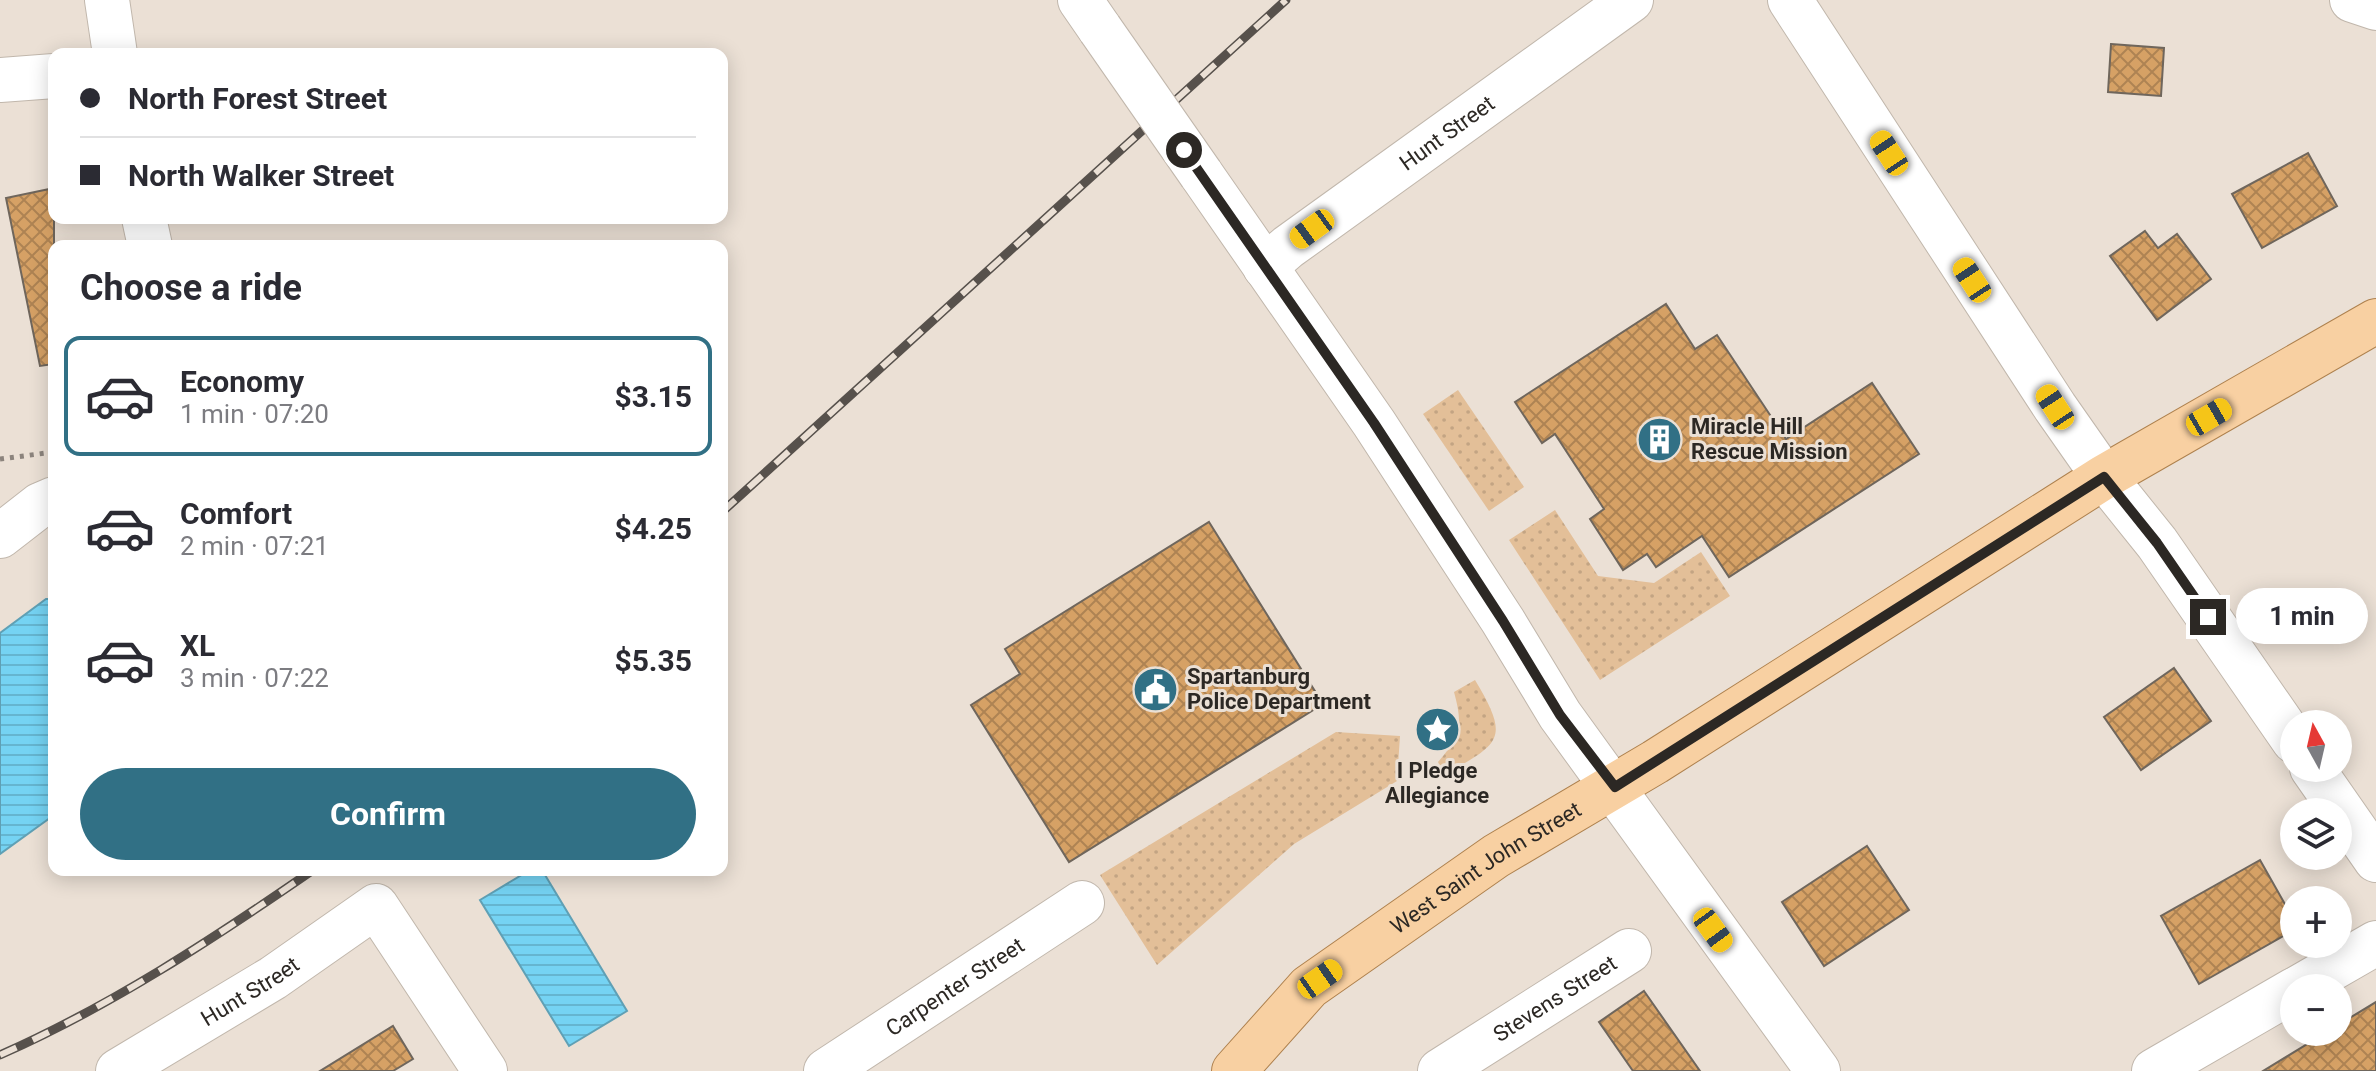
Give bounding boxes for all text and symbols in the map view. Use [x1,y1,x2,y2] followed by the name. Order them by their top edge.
[128,81,387,116] text: North Forest Street
[1395,91,1499,176] street label: Hunt Street
[1866,126,1912,180] car
[1166,132,1202,168] route start
[128,158,394,193] text: North Walker Street
[1286,205,1338,253] car
[1949,253,1995,307] car
[80,267,302,309] text: Choose a ride
[84,360,156,432] icon: car
[180,364,304,399] text: Economy
[614,379,692,414] text: $3.15
[2032,380,2078,434] car
[2182,395,2236,439] car
[180,399,329,429] text: 1 min · 07:20
[1691,414,1848,464] place label: Miracle Hill Rescue Mission
[1636,415,1684,463] building icon: Miracle Hill Rescue Mission
[84,492,156,564] icon: car
[180,496,292,531] text: Comfort
[614,511,692,546] text: $4.25
[180,531,329,561] text: 2 min · 07:21
[2236,589,2368,645] callout: 1 min
[2190,599,2226,635] route end
[2269,601,2335,631] text: 1 min
[84,624,156,696] icon: car
[180,628,215,663] text: XL
[614,643,692,678] text: $5.35
[180,663,329,693] text: 3 min · 07:22
[1187,664,1372,714] place label: Spartanburg Police Department
[1132,665,1180,713] public building icon: Spartanburg Police Department
[1413,705,1461,753] place icon: I Pledge Allegiance
[2280,710,2352,782] north arrow
[2280,710,2352,1046] map controls
[1385,758,1489,808] place label: I Pledge Allegiance
[80,768,696,860] button: Confirm
[1386,797,1586,939] street label: West Saint John Street
[2280,798,2352,870] button: layers
[2280,886,2352,958] button: +
[1689,904,1737,956] car
[881,933,1029,1041] street label: Carpenter Street
[1489,950,1621,1047] street label: Stevens Street
[196,952,304,1031] street label: Hunt Street
[1293,955,1347,1003] car
[2280,974,2352,1046] button: −

